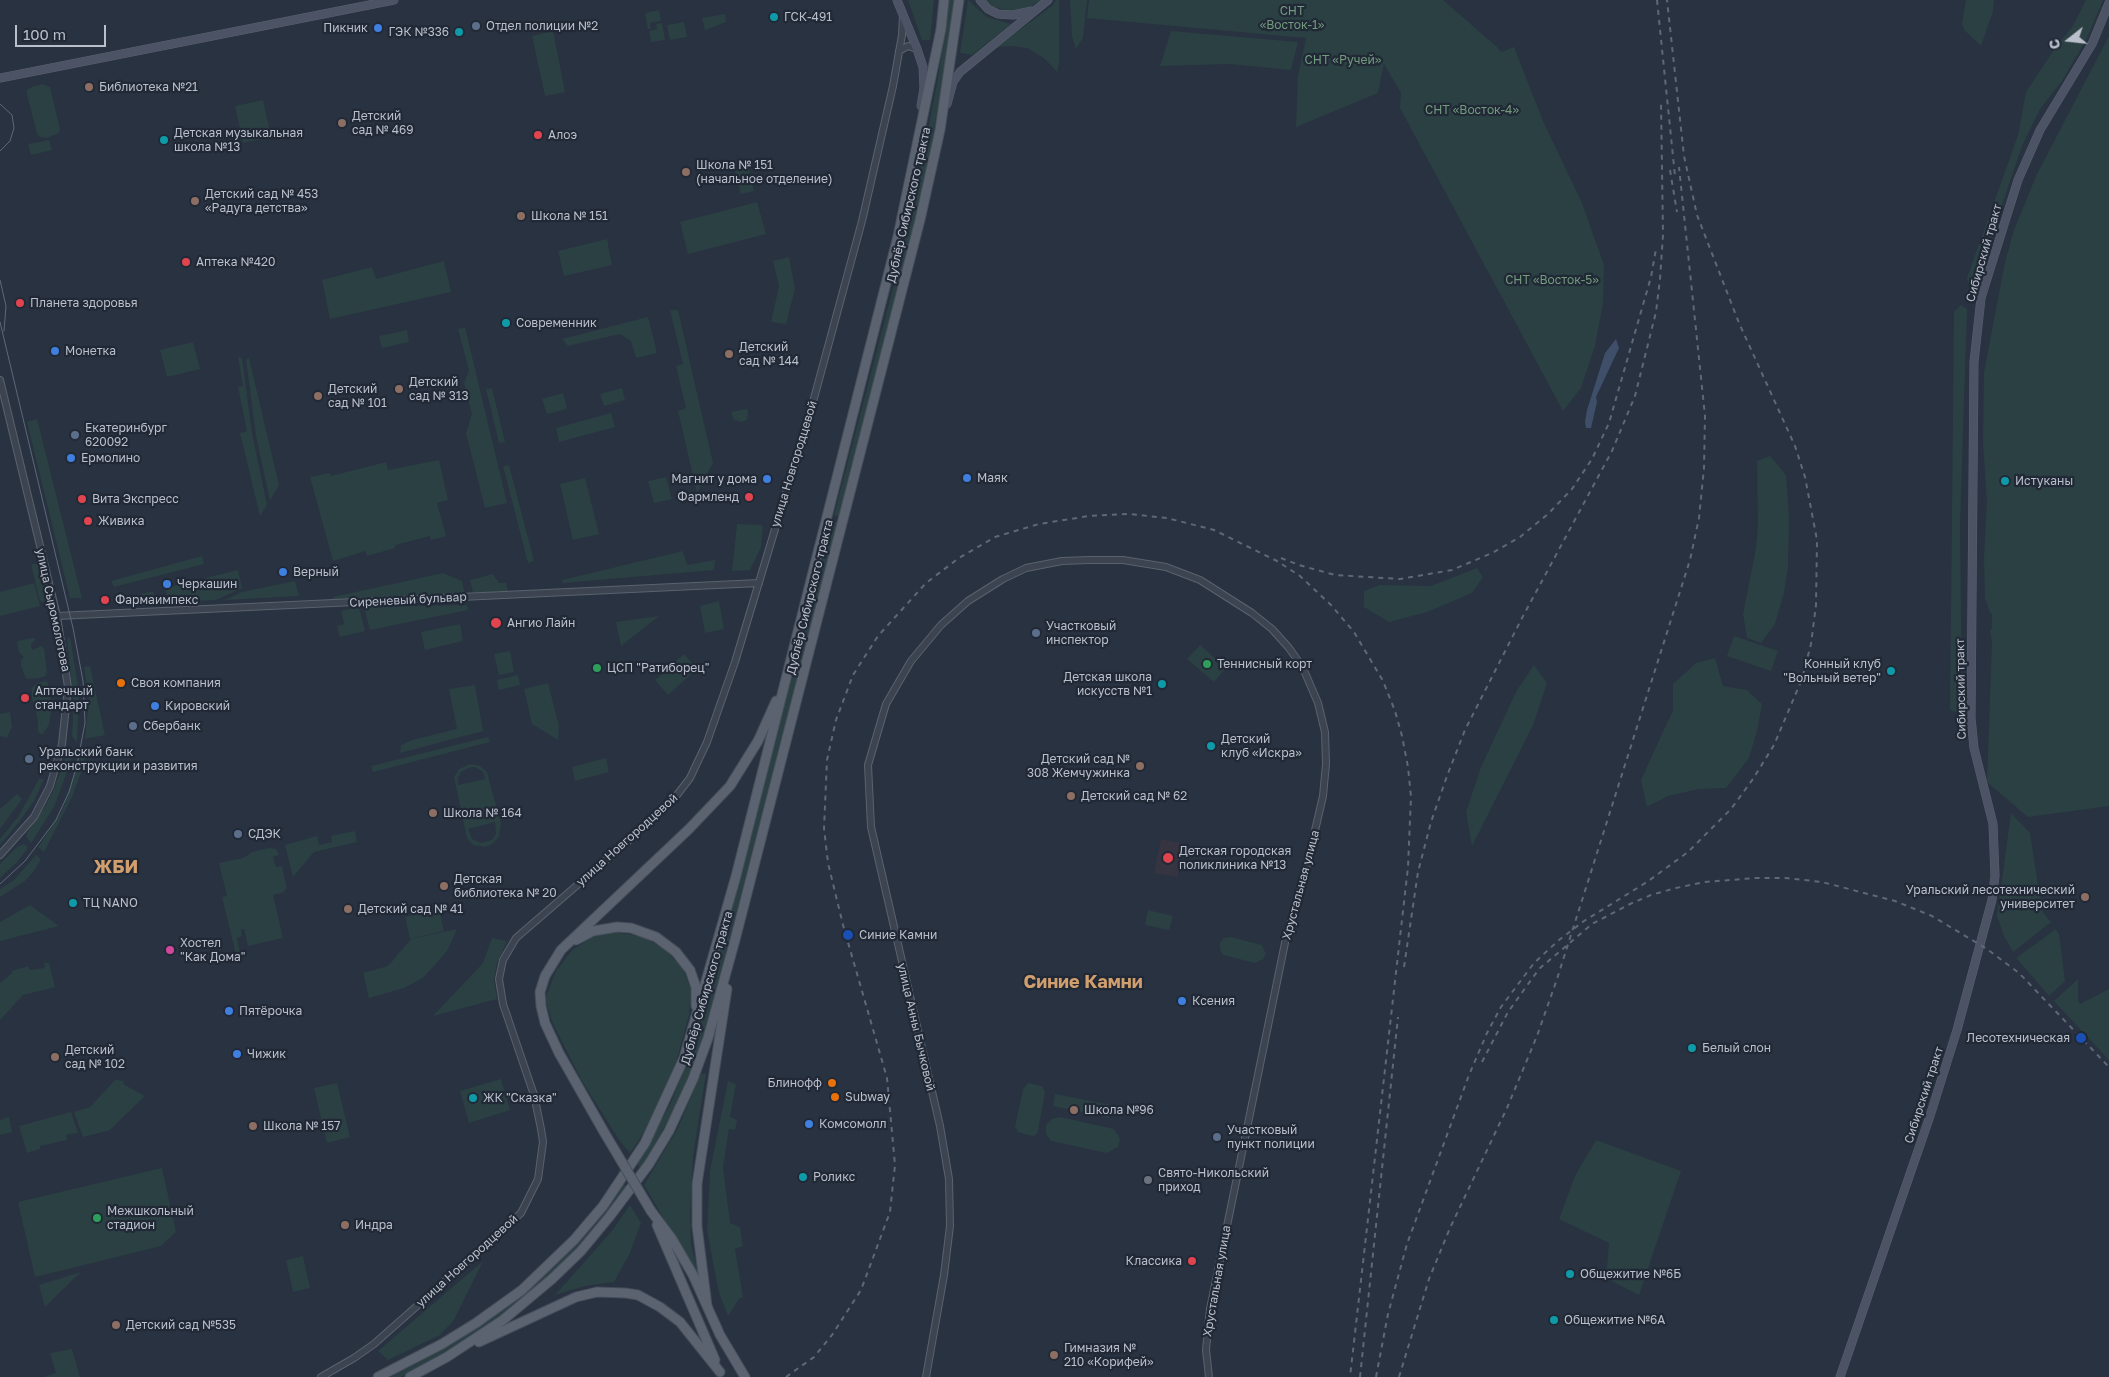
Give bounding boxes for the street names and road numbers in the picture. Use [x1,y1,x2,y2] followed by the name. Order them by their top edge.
[884,126,934,284] street label: Дублёр Сибирского тракта
[1963,202,2005,304] street label: Сибирский тракт
[768,399,820,529] street label: улица Новгородцевой
[784,518,836,676] street label: Дублёр Сибирского тракта
[33,547,73,673] street label: улица Сыромолотова
[349,590,467,610] street label: Сиреневый бульвар
[1953,638,1969,740] street label: Сибирский тракт
[573,791,681,889] street label: улица Новгородцевой
[1279,829,1323,941] street label: Хрустальная улица
[678,909,736,1067] street label: Дублёр Сибирского тракта
[894,961,938,1093] street label: улица Анны Бычковой
[1902,1045,1946,1145] street label: Сибирский тракт
[413,1212,521,1310] street label: улица Новгородцевой
[1200,1224,1234,1338] street label: Хрустальная улица

